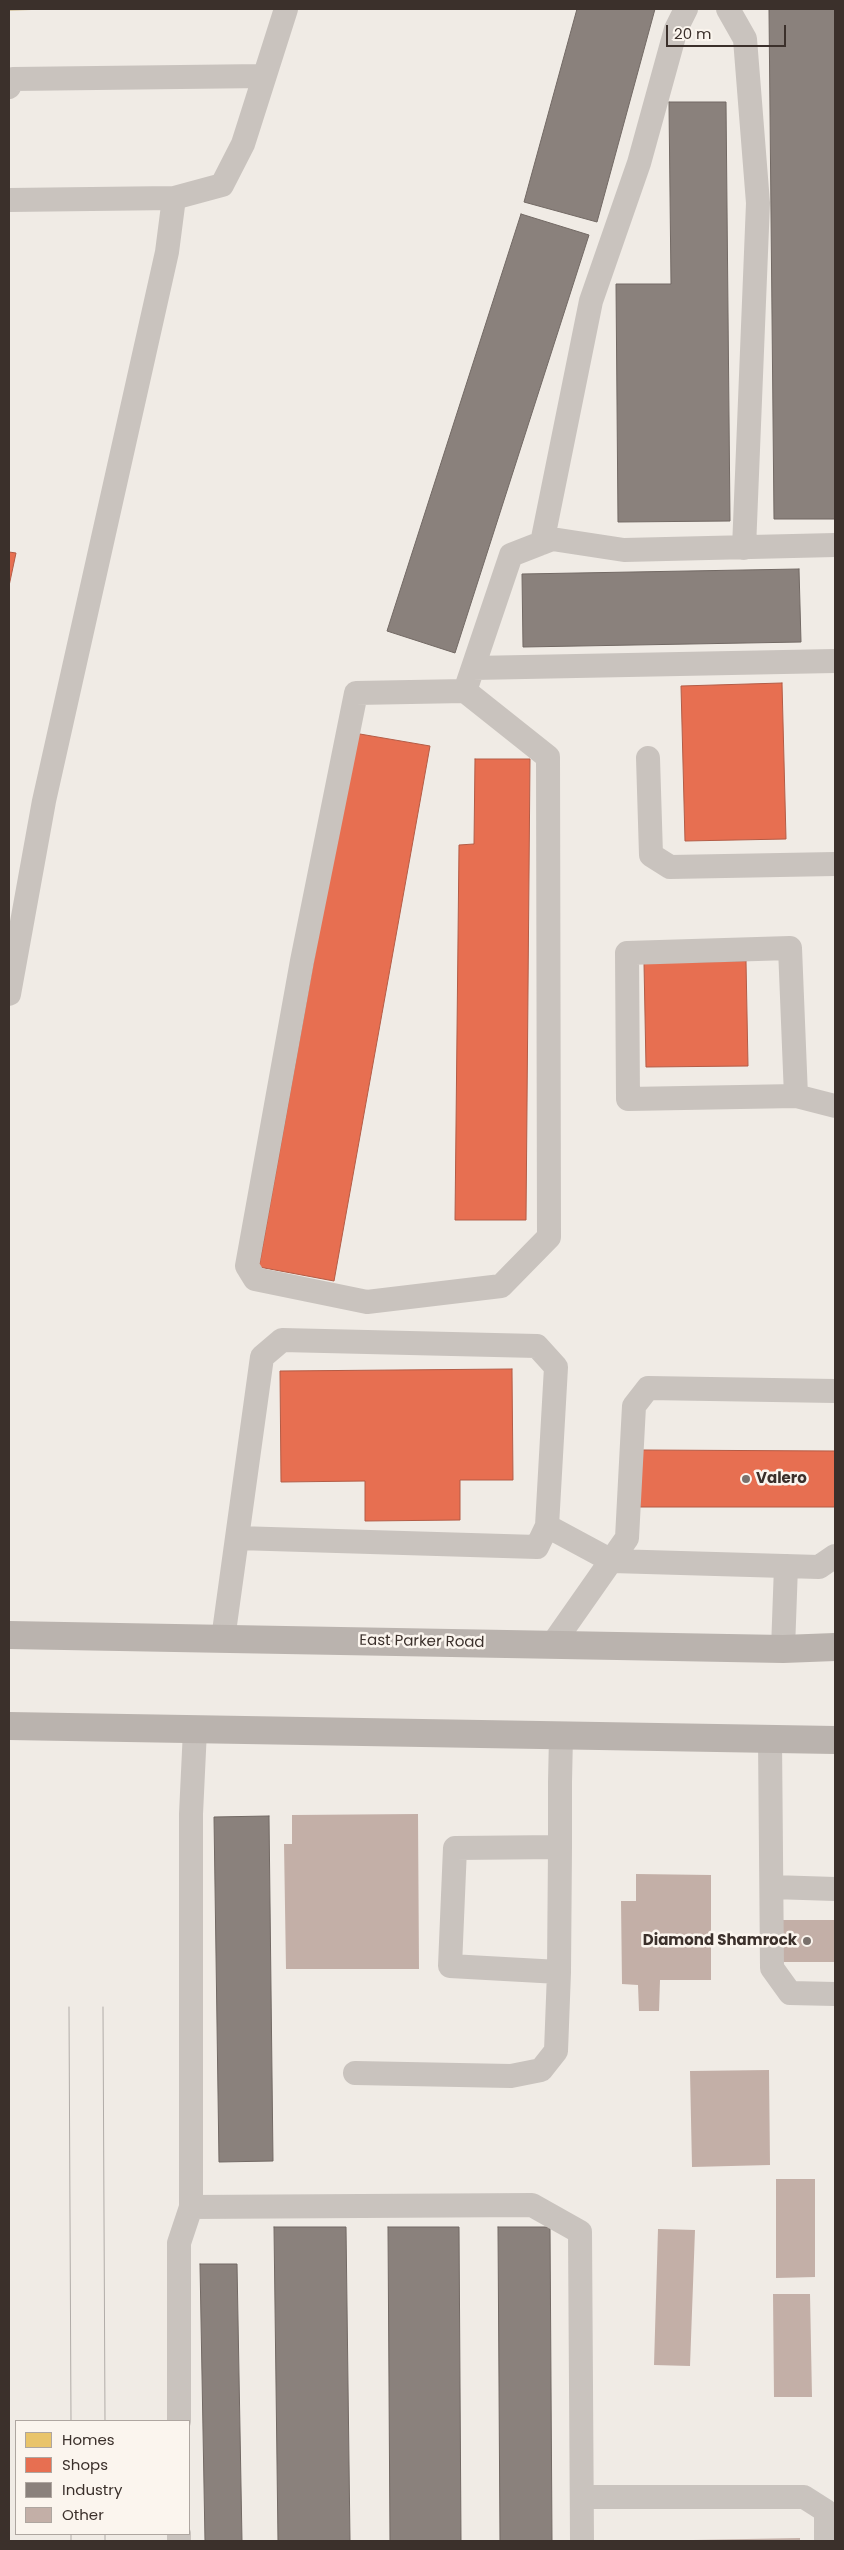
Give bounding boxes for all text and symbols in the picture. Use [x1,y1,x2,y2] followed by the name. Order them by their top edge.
[669,15,789,47] scale bar
[674,23,712,44] text: 20 m
[756,1470,807,1488] place label: Valero
[740,1473,752,1485] marker: Valero
[359,1632,485,1652] street label: East Parker Road
[643,1932,797,1950] place label: Diamond Shamrock
[801,1935,813,1947] marker: Diamond Shamrock
[15,2420,190,2535] legend
[62,2429,115,2450] text: Homes
[62,2454,108,2475] text: Shops
[62,2479,122,2500] text: Industry
[62,2504,104,2525] text: Other

